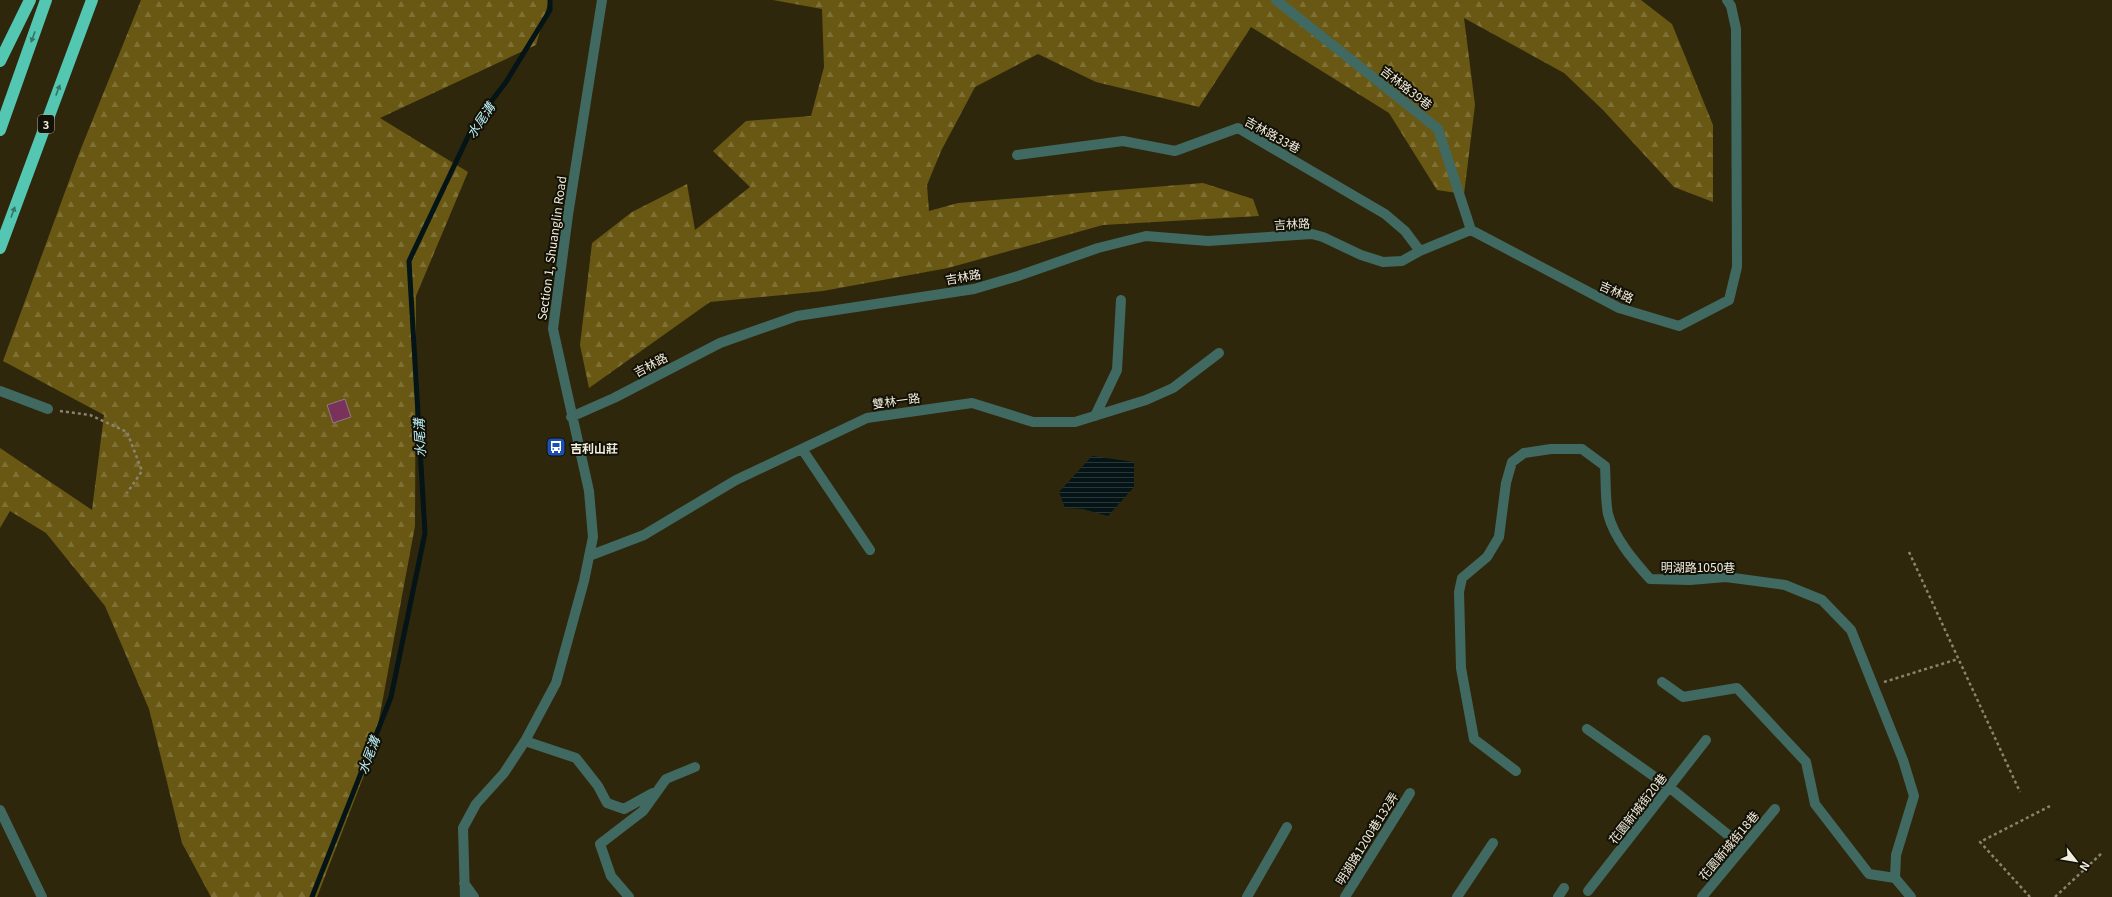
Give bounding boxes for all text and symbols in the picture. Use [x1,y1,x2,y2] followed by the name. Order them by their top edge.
[30,31,36,43] one-way arrow
[1378,61,1436,113] street label: 吉林路39巷
[56,83,62,95] one-way arrow
[461,97,500,141] water label: 水尾溝
[1242,112,1304,156] street label: 吉林路33巷
[38,115,54,133] road number: 3
[532,175,570,321] street label: Section 1, Shuanglin Road
[10,205,16,217] one-way arrow
[1274,214,1310,232] street label: 吉林路
[944,265,982,287] street label: 吉林路
[1597,276,1637,306] street label: 吉林路
[630,348,670,380] street label: 吉林路
[871,388,921,412] street label: 雙林一路
[408,416,430,458] water label: 水尾溝
[545,436,567,458] bus stop icon: 吉利山莊
[570,439,618,456] place label: 吉利山莊
[1661,558,1735,575] street label: 明湖路1050巷
[352,732,385,777] water label: 水尾溝
[1604,769,1670,847] street label: 花園新城街20巷
[1331,788,1401,888] street label: 明湖路1200巷132弄
[1694,807,1762,883] street label: 花園新城街18巷
[2056,841,2096,881] north arrow
[2076,859,2094,874] text: N

